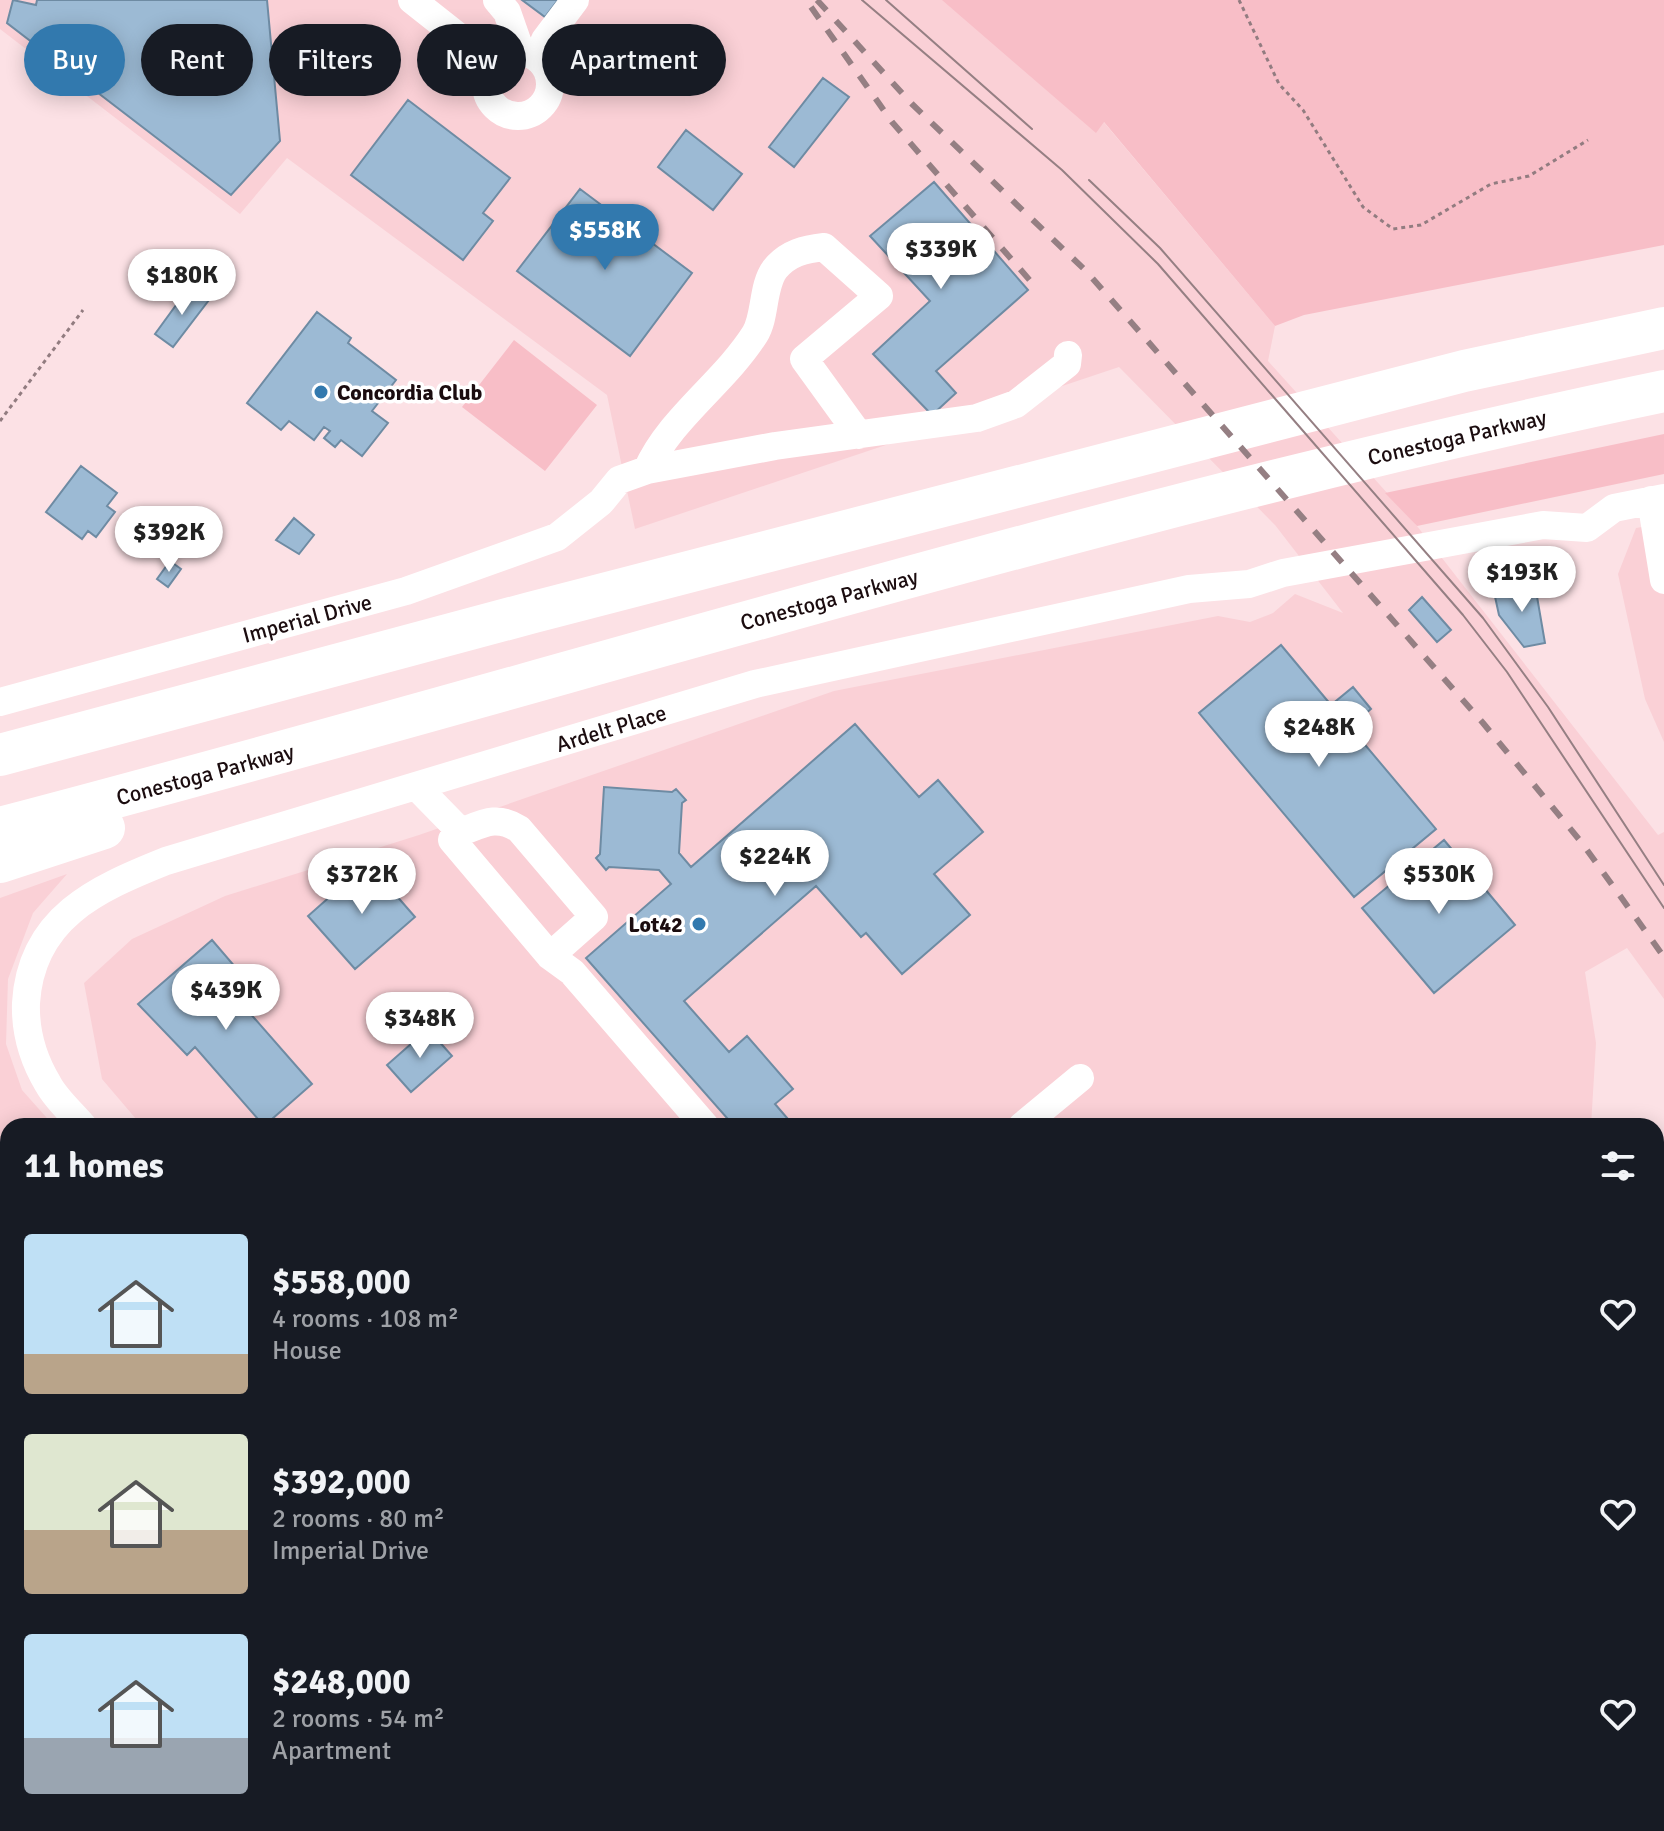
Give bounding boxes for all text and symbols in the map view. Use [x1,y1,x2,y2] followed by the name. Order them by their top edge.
[24,24,125,96] chip: Buy
[141,24,253,96] chip: Rent
[269,24,401,96] chip: Filters
[417,24,526,96] chip: New
[542,24,726,96] chip: Apartment
[549,204,661,272] pin: $558K
[569,214,641,246] text: $558K
[885,223,997,291] pin: $339K
[905,233,977,265] text: $339K
[126,249,238,317] pin: $180K
[146,259,218,291] text: $180K
[337,379,483,406] place label: Concordia Club
[312,383,330,401] marker: Concordia Club
[1365,404,1550,471] street label: Conestoga Parkway
[113,506,225,574] pin: $392K
[133,516,205,548] text: $392K
[1466,546,1578,614] pin: $193K
[1486,556,1558,588] text: $193K
[737,563,922,636] street label: Conestoga Parkway
[240,588,375,649] street label: Imperial Drive
[553,699,670,758] street label: Ardelt Place
[1263,701,1375,769] pin: $248K
[1283,711,1355,743] text: $248K
[113,738,298,811] street label: Conestoga Parkway
[719,830,831,898] pin: $224K
[739,840,811,872] text: $224K
[306,848,418,916] pin: $372K
[1383,848,1495,916] pin: $530K
[326,858,398,890] text: $372K
[1403,858,1475,890] text: $530K
[628,911,683,938] place label: Lot42
[690,915,708,933] marker: Lot42
[170,964,282,1032] pin: $439K
[190,974,262,1006] text: $439K
[364,992,476,1060] pin: $348K
[384,1002,456,1034] text: $348K
[1596,1144,1640,1188] icon: filters
[24,1145,164,1187] text: 11 homes
[272,1261,411,1303] text: $558,000
[88,1266,184,1362] icon: home
[1596,1292,1640,1336] icon: heart
[272,1303,459,1335] text: 4 rooms · 108 m²
[272,1335,342,1367] text: House
[272,1461,411,1503] text: $392,000
[88,1466,184,1562] icon: home
[1596,1492,1640,1536] icon: heart
[272,1503,445,1535] text: 2 rooms · 80 m²
[272,1535,429,1567] text: Imperial Drive
[272,1661,411,1703] text: $248,000
[88,1666,184,1762] icon: home
[1596,1692,1640,1736] icon: heart
[272,1703,445,1735] text: 2 rooms · 54 m²
[272,1735,391,1767] text: Apartment

